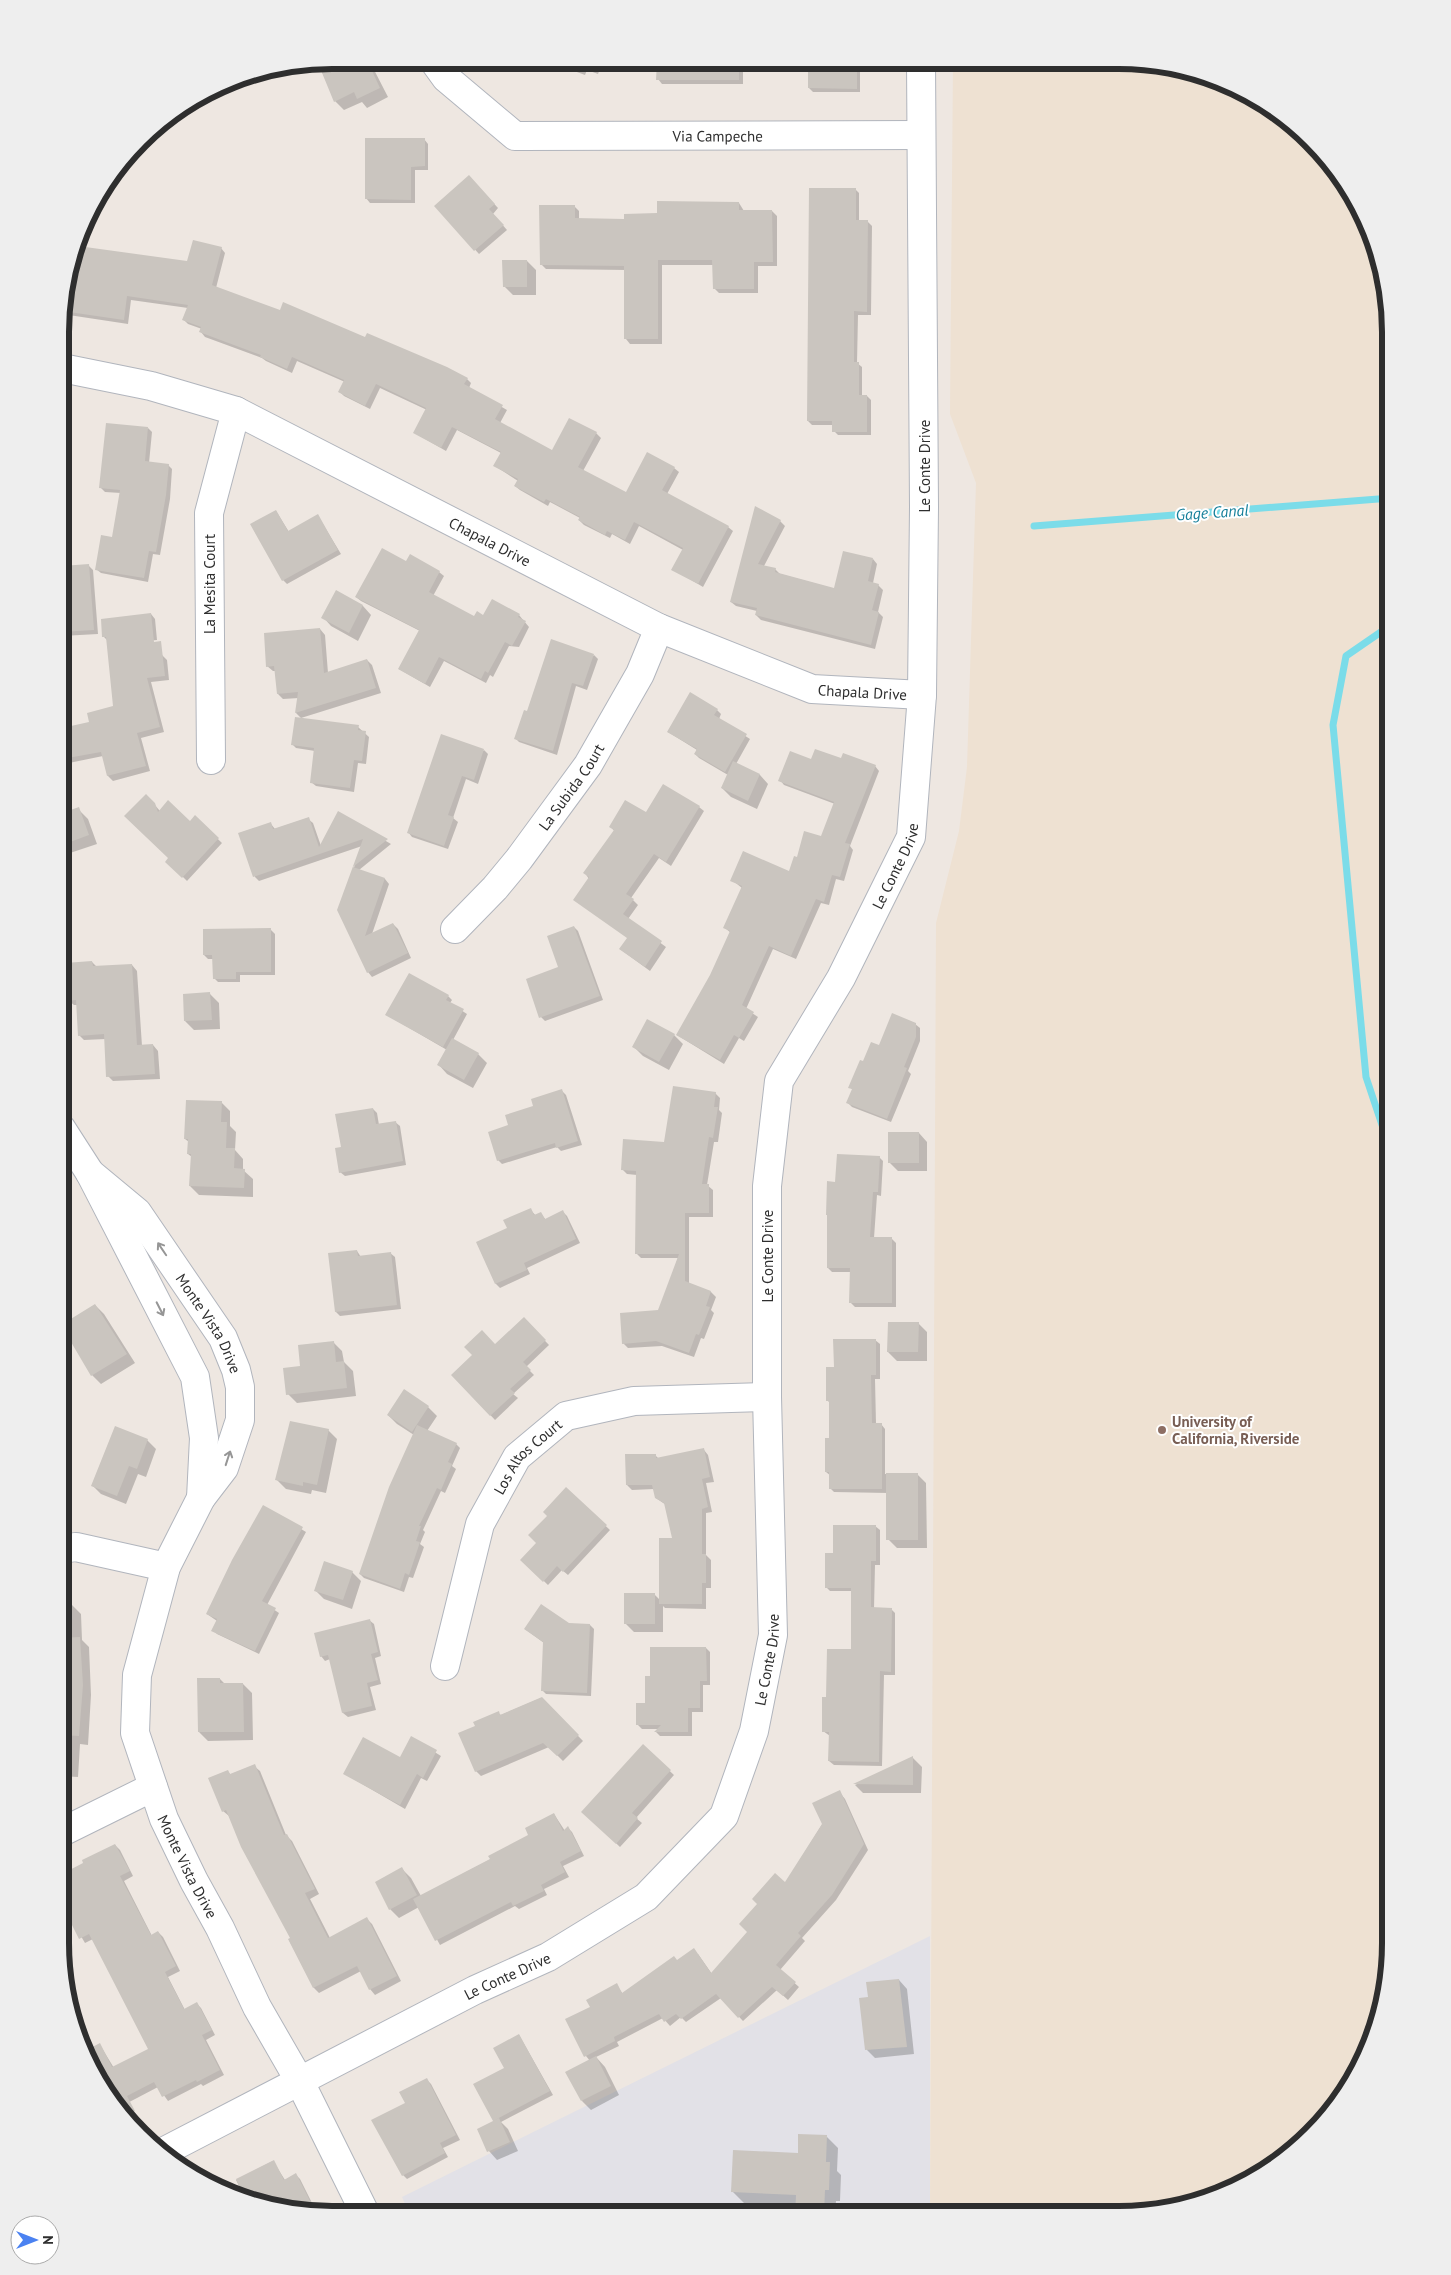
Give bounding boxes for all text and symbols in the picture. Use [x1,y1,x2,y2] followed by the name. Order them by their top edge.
[672,126,763,145] street label: Via Campeche
[915,420,934,512] street label: Le Conte Drive
[1175,499,1250,525] water label: Gage Canal
[446,513,534,570] street label: Chapala Drive
[200,534,219,634] street label: La Mesita Court
[817,680,908,704] street label: Chapala Drive
[534,740,608,834] street label: La Subida Court
[867,822,922,912] street label: Le Conte Drive
[758,1210,777,1302] street label: Le Conte Drive
[157,1242,167,1256] one-way arrow
[172,1270,246,1376] street label: Monte Vista Drive
[155,1302,165,1317] one-way arrow
[1172,1412,1300,1448] place label: University of California, Riverside
[489,1414,565,1497] street label: Los Altos Court
[1156,1424,1168,1436] marker: University of California, Riverside
[223,1450,233,1466] one-way arrow
[750,1614,783,1707] street label: Le Conte Drive
[154,1812,222,1921] street label: Monte Vista Drive
[461,1948,553,2004] street label: Le Conte Drive
[10,2215,60,2265] north arrow
[39,2235,57,2245] text: N

